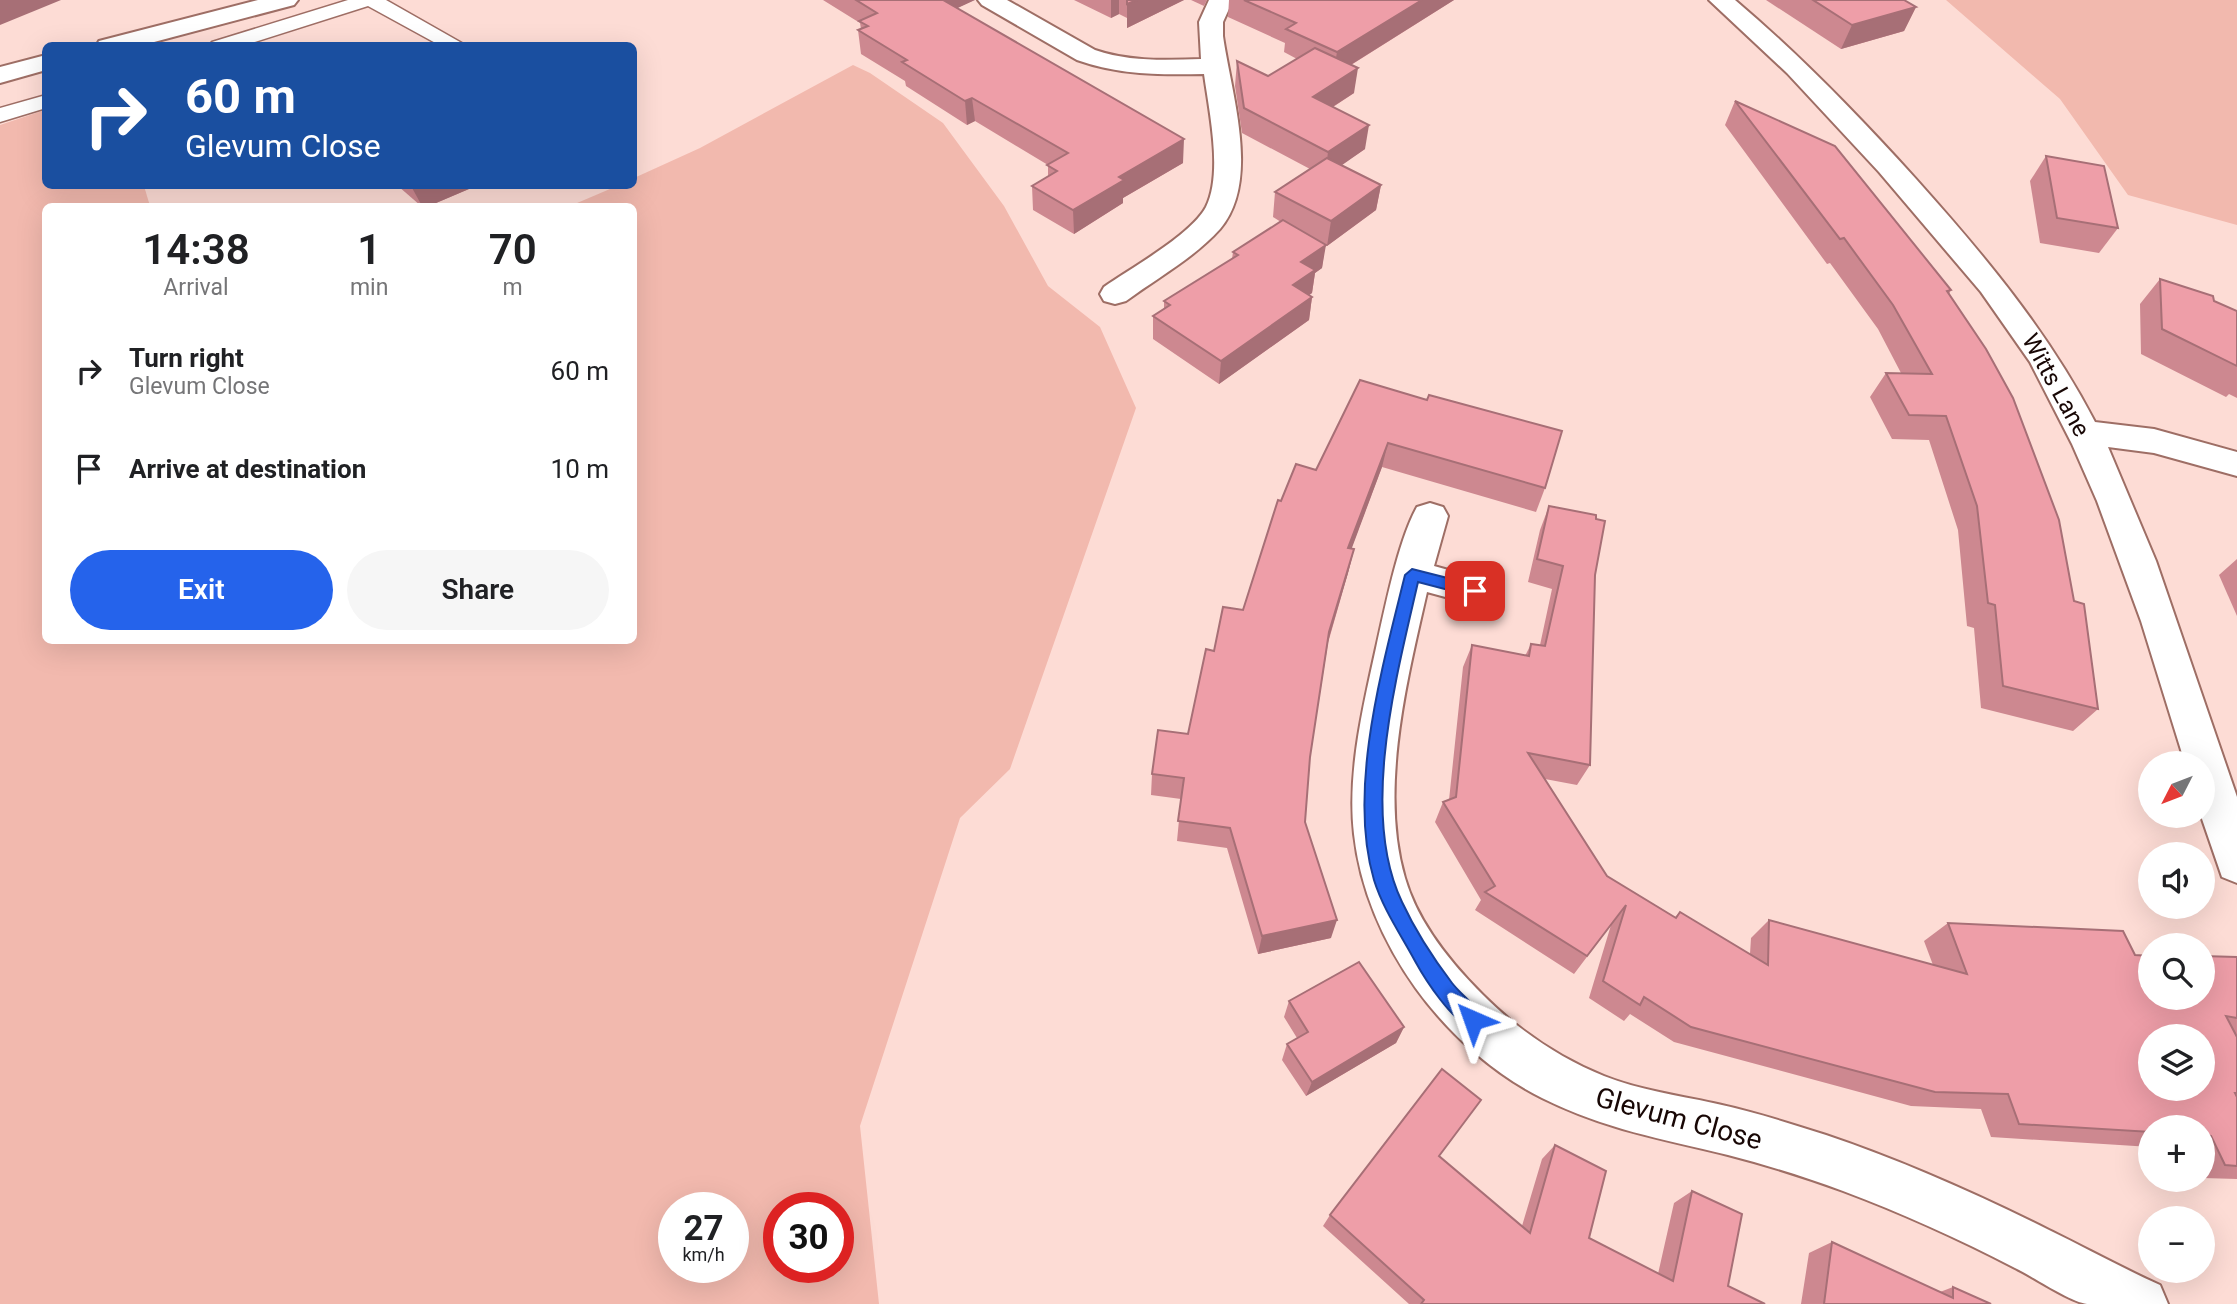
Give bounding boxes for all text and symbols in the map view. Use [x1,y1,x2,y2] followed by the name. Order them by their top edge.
[185,68,296,125] text: 60 m
[70,70,161,161] icon: right
[185,127,381,165] text: Glevum Close
[142,225,250,274] text: 14:38
[357,225,381,274] text: 1
[489,225,537,274] text: 70
[163,274,229,301] text: Arrival
[350,274,388,301] text: min
[503,274,523,301] text: m
[2016,329,2096,441] street label: Witts Lane
[129,343,244,373] text: Turn right
[70,352,108,390] icon: right
[551,356,609,386] text: 60 m
[129,373,270,400] text: Glevum Close
[70,450,108,488] icon: arrive
[129,454,366,484] text: Arrive at destination
[551,454,609,484] text: 10 m
[70,550,333,630] button: Exit
[347,550,609,630] button: Share
[1445,561,1505,621] pin
[1456,572,1494,610] icon: arrive
[2138,751,2216,828] north arrow
[2138,751,2215,1283] map controls
[2138,842,2215,919] button: sound
[2138,933,2215,1010] button: search
[1436,983,1510,1057] position arrow
[2138,1024,2215,1101] button: layers
[1592,1080,1766,1157] street label: Glevum Close
[2138,1115,2215,1192] button: +
[763,1192,854,1283] speed limit sign: 30
[2138,1206,2215,1283] button: −
[683,1208,724,1249] text: 27
[682,1244,725,1265] text: km/h

